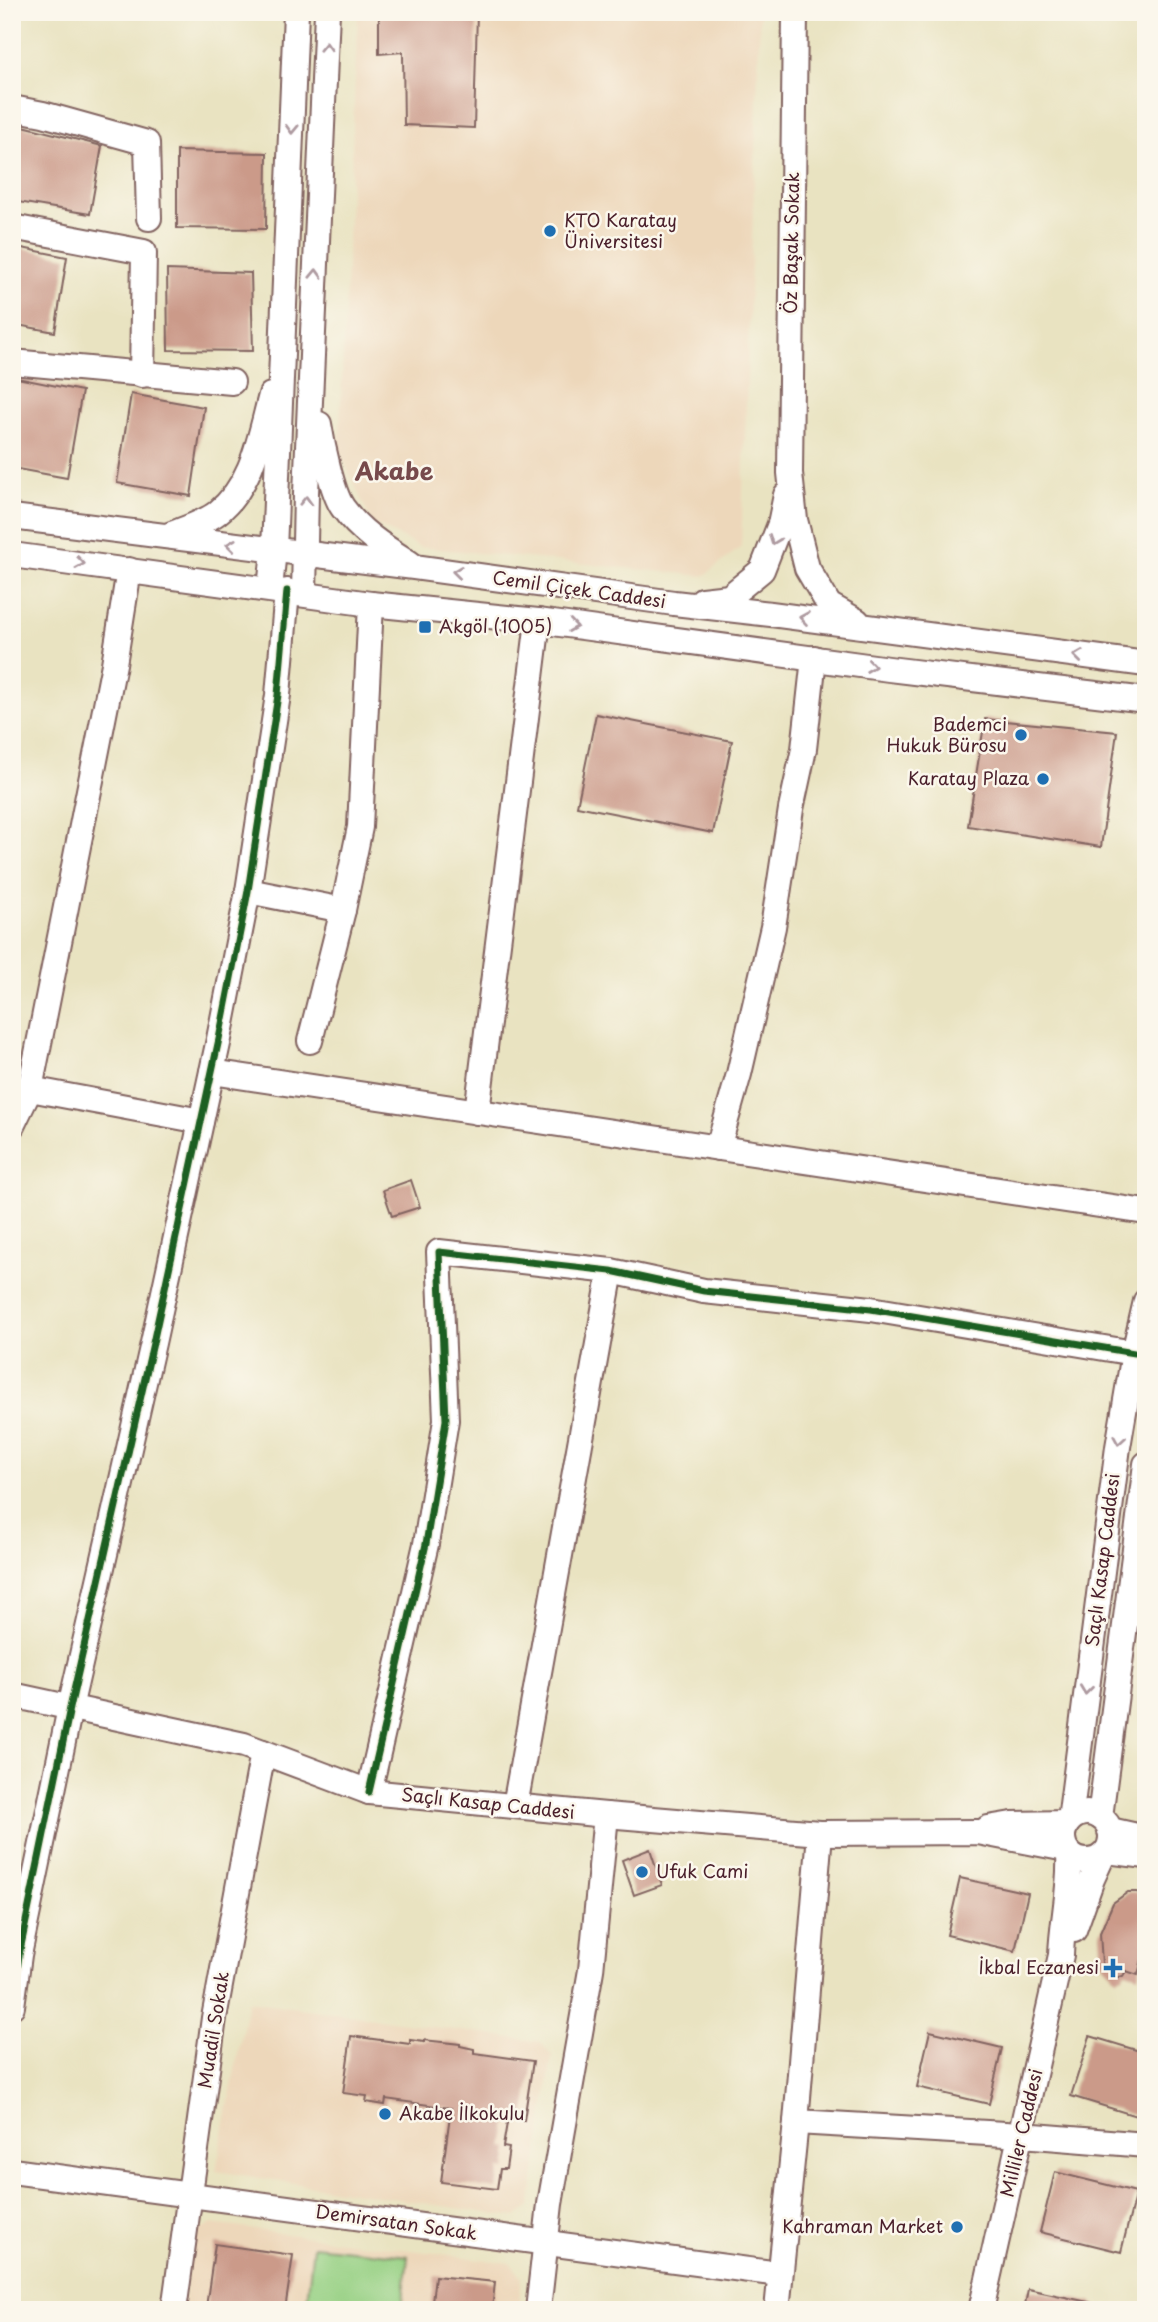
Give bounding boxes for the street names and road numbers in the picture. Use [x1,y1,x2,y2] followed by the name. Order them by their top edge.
[776,172,805,314] street label: Öz Başak Sokak
[491,563,668,614] street label: Cemil Çiçek Caddesi
[1077,1472,1126,1648] street label: Saçlı Kasap Caddesi
[400,1780,576,1825] street label: Saçlı Kasap Caddesi
[190,1969,235,2090] street label: Muadil Sokak
[993,2066,1048,2200] street label: Milliler Caddesi
[313,2197,479,2246] street label: Demirsatan Sokak

